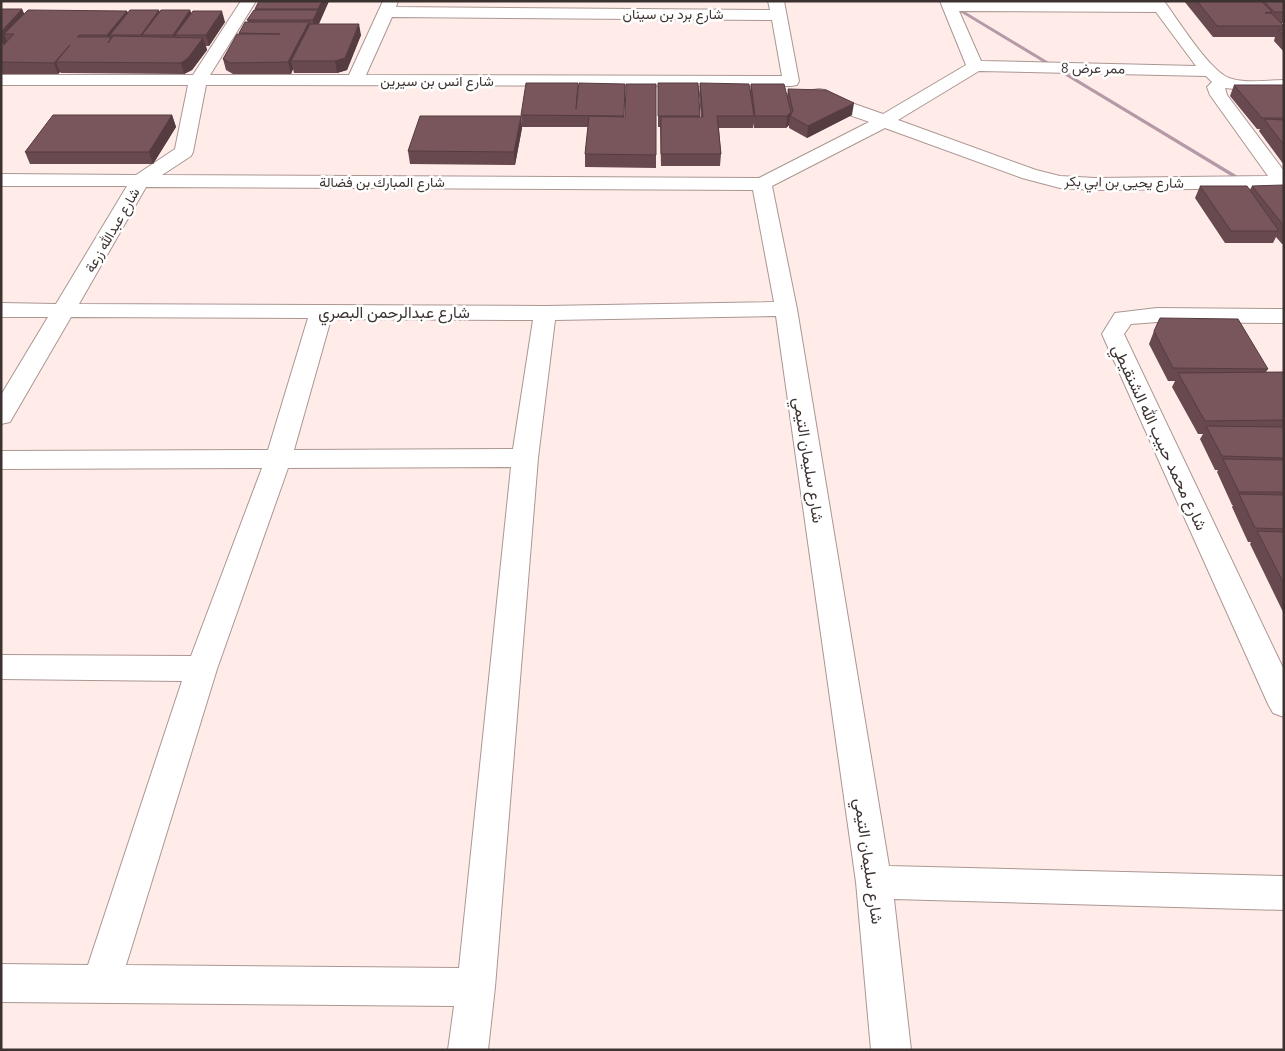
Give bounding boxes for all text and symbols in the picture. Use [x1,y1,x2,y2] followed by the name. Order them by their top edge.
[622,6,724,25] street label: شارع برد بن سينان
[1061,59,1125,78] street label: ممر عرض 8
[380,73,494,92] street label: شارع انس بن سيرين
[1063,173,1184,195] street label: شارع يحيى بن ابي بكر
[319,174,445,193] street label: شارع المبارك بن فضالة
[81,185,145,276] street label: شارع عبدالله زرعة
[318,303,470,326] street label: شارع عبدالرحمن البصري
[1104,341,1211,535] street label: شارع محمد حبيب الله الشنقيطي
[785,396,828,525] street label: شارع سليمان التيمي
[846,797,887,926] street label: شارع سليمان التيمي

